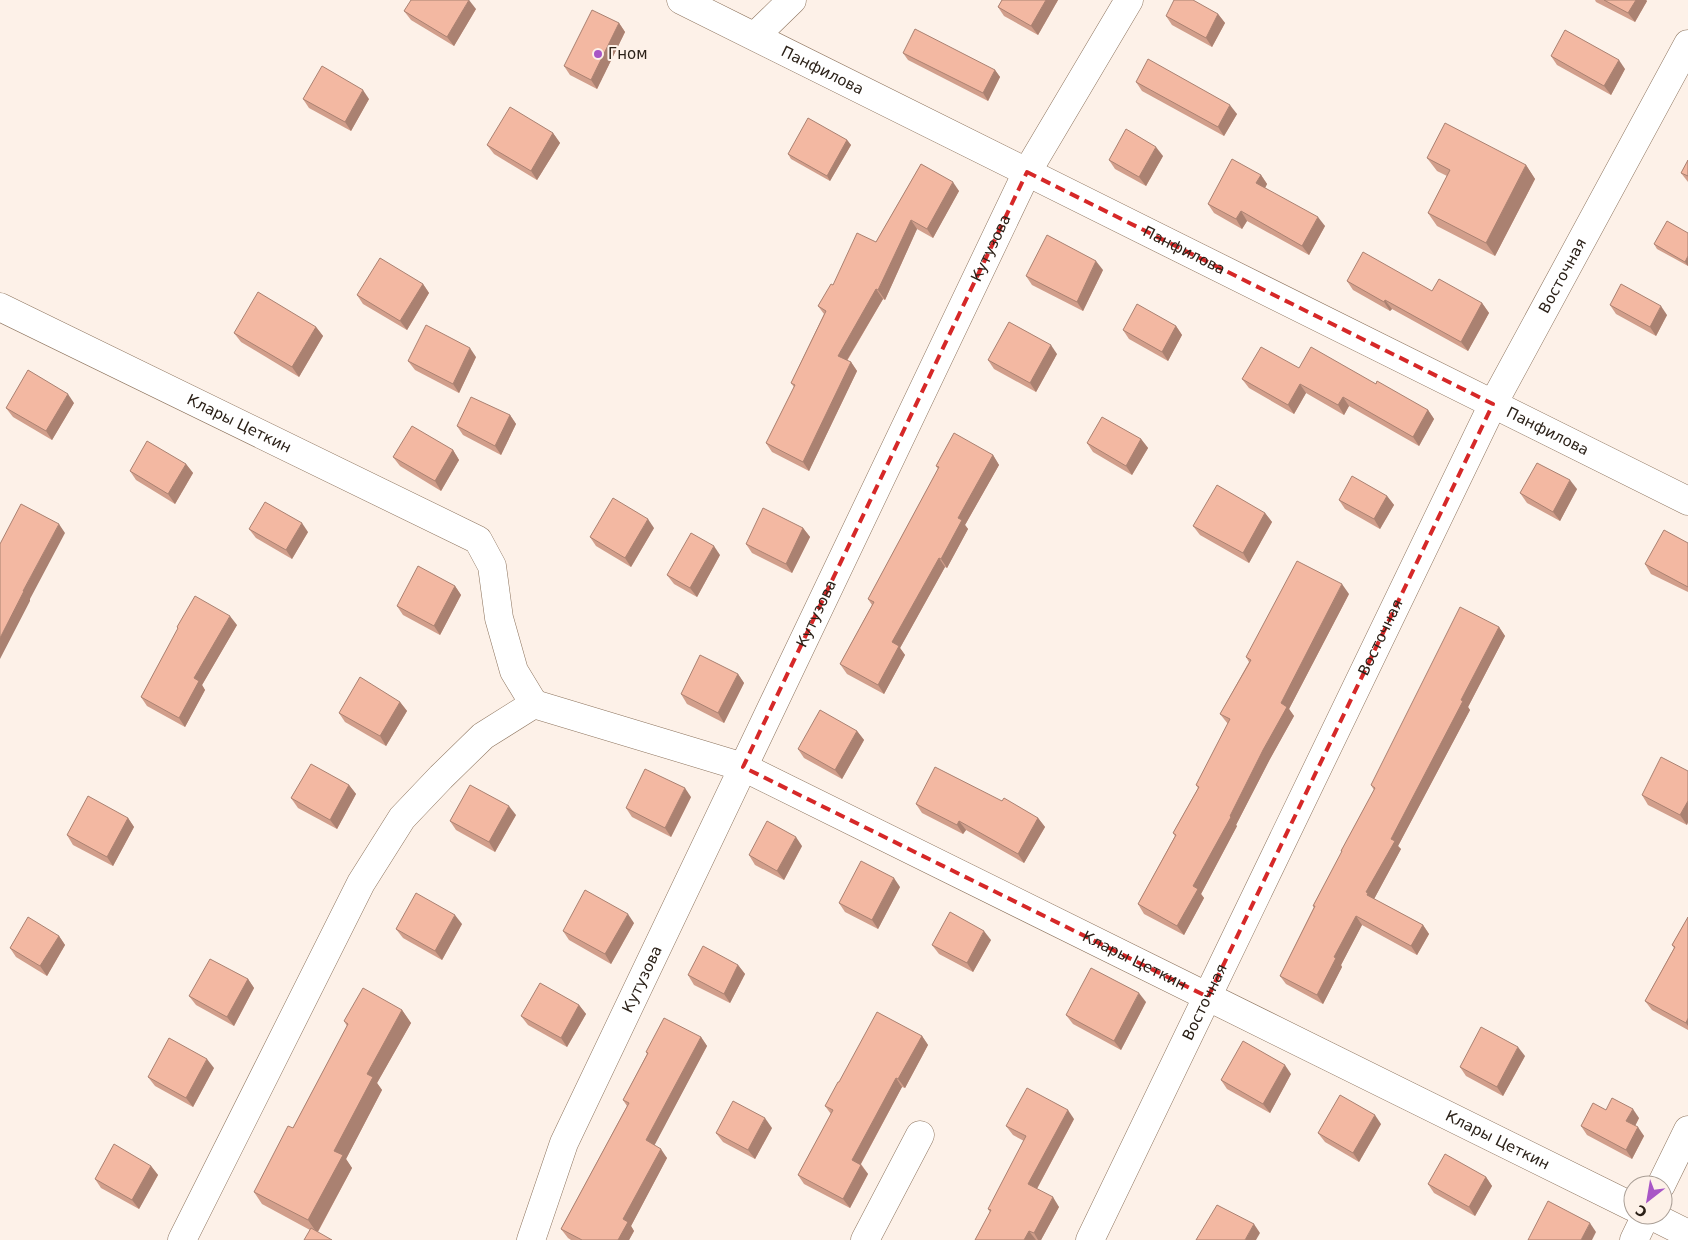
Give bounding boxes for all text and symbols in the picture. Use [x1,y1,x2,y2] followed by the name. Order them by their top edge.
[778,42,867,98] street label: Панфилова
[608,45,647,63] place label: Гном
[592,48,604,60] marker: Гном
[967,211,1014,285] street label: Кутузова
[1140,222,1228,278] street label: Панфилова
[1535,235,1590,316] street label: Восточная
[184,391,294,457] street label: Клары Цеткин
[1503,403,1592,459] street label: Панфилова
[793,577,840,650] street label: Кутузова
[1354,596,1407,678] street label: Восточная
[1079,927,1190,994] street label: Клары Цеткин
[618,943,666,1016] street label: Кутузова
[1179,961,1231,1043] street label: Восточная
[1443,1107,1553,1173] street label: Клары Цеткин
[1623,1175,1673,1225] north arrow
[1633,1202,1650,1221] text: С

